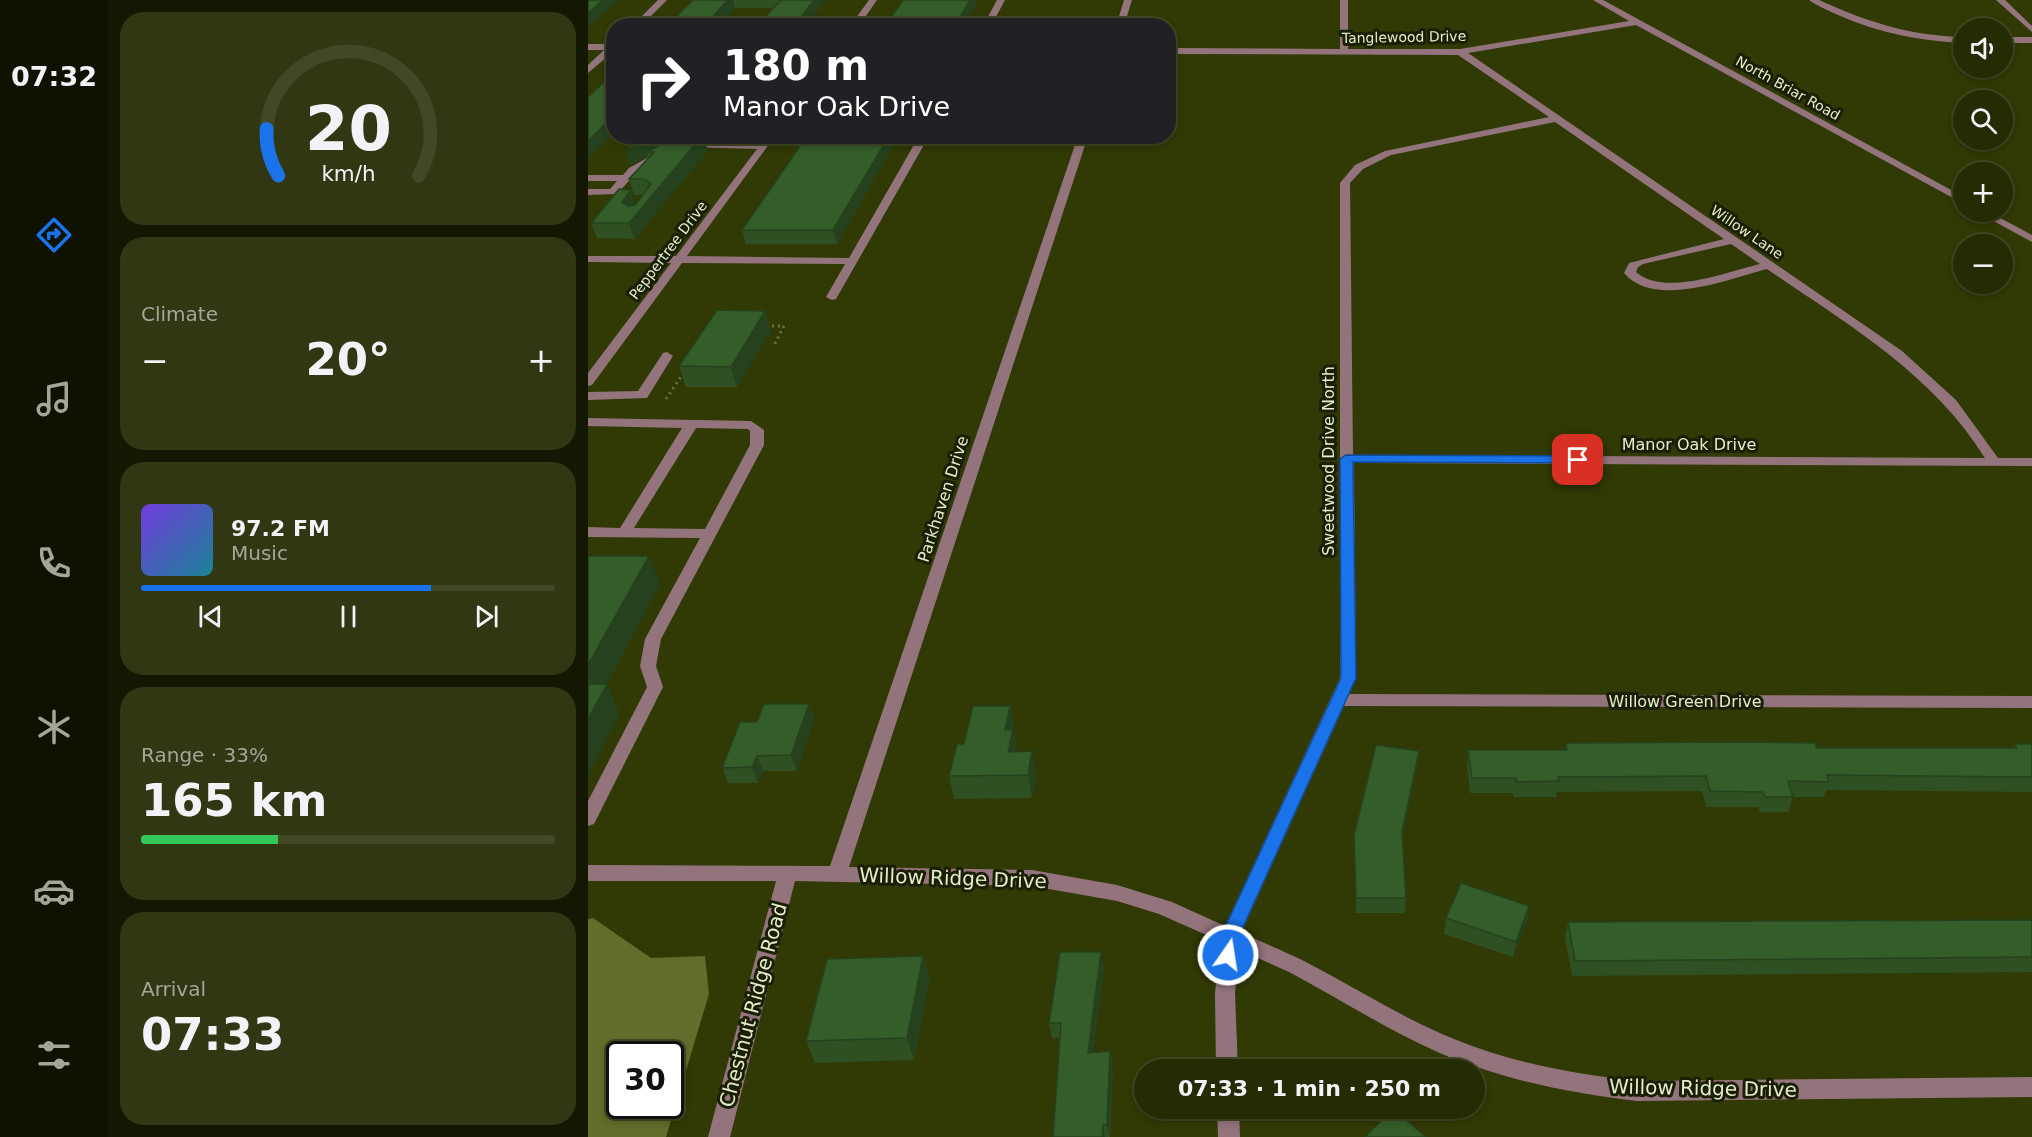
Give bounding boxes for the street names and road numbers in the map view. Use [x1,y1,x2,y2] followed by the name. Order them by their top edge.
[1341,28,1466,46] street label: Tanglewood Drive
[1733,53,1843,123] street label: North Briar Road
[626,198,710,302] street label: Peppertree Drive
[1708,202,1786,262] street label: Willow Lane
[1319,366,1338,556] street label: Sweetwood Drive North
[914,433,972,565] street label: Parkhaven Drive
[1622,435,1756,454] street label: Manor Oak Drive
[1609,692,1761,711] street label: Willow Green Drive
[859,863,1047,893] street label: Willow Ridge Drive
[714,900,792,1110] street label: Chestnut Ridge Road
[1609,1074,1797,1102] street label: Willow Ridge Drive

